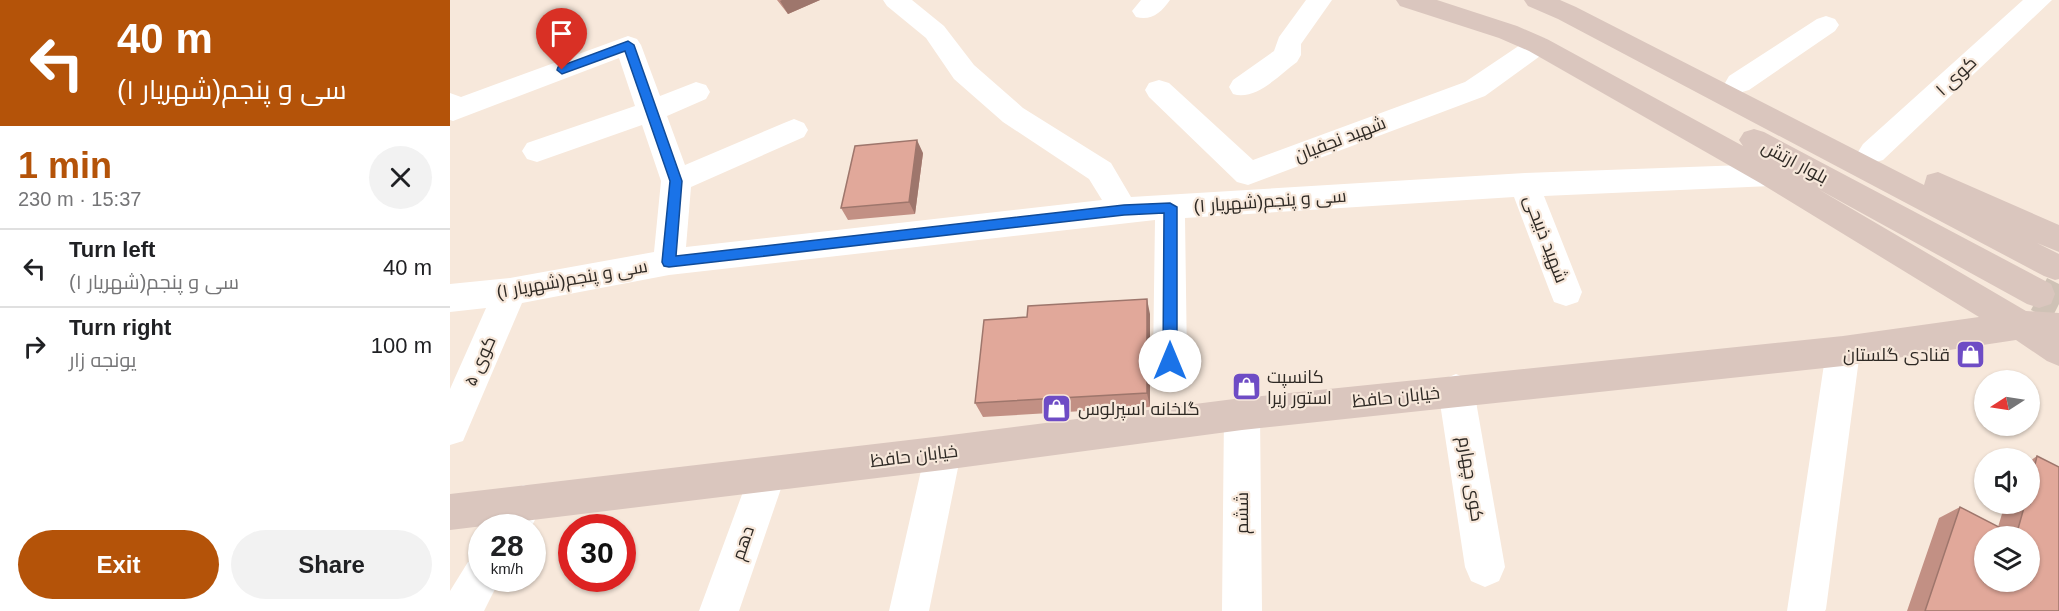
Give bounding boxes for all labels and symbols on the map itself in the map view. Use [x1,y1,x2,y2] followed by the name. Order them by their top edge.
[536,8,587,70] pin
[1931,52,1981,101] street label: کوی ۱
[1291,112,1389,167] street label: شهید نجفیان
[1758,136,1832,189] street label: بلوار ارتش
[1193,186,1347,218] street label: سی و پنجم(شهریار ۱)
[1519,192,1572,286] street label: شهید ذبیحی
[495,256,649,304] street label: سی و پنجم(شهریار ۱)
[1138,329,1202,393] position arrow
[460,333,501,390] street label: کوی ۵
[1955,339,1987,371] shop icon: قنادی گلستان
[1843,345,1950,366] place label: قنادی گلستان
[1267,367,1332,409] place label: کانسپت استور زیرا
[1974,370,2040,436] north arrow
[1230,371,1262,403] shop icon: کانسپت استور زیرا
[1351,382,1441,413] street label: خیابان حافظ
[1041,393,1073,425] shop icon: گلخانه اسپرلوس
[1078,399,1200,421] place label: گلخانه اسپرلوس
[1452,435,1488,523] street label: کوی چهارم
[869,441,959,472] street label: خیابان حافظ
[1232,492,1254,534] street label: ششم
[558,514,636,592] speed limit sign: 30
[728,523,760,563] street label: دهم

